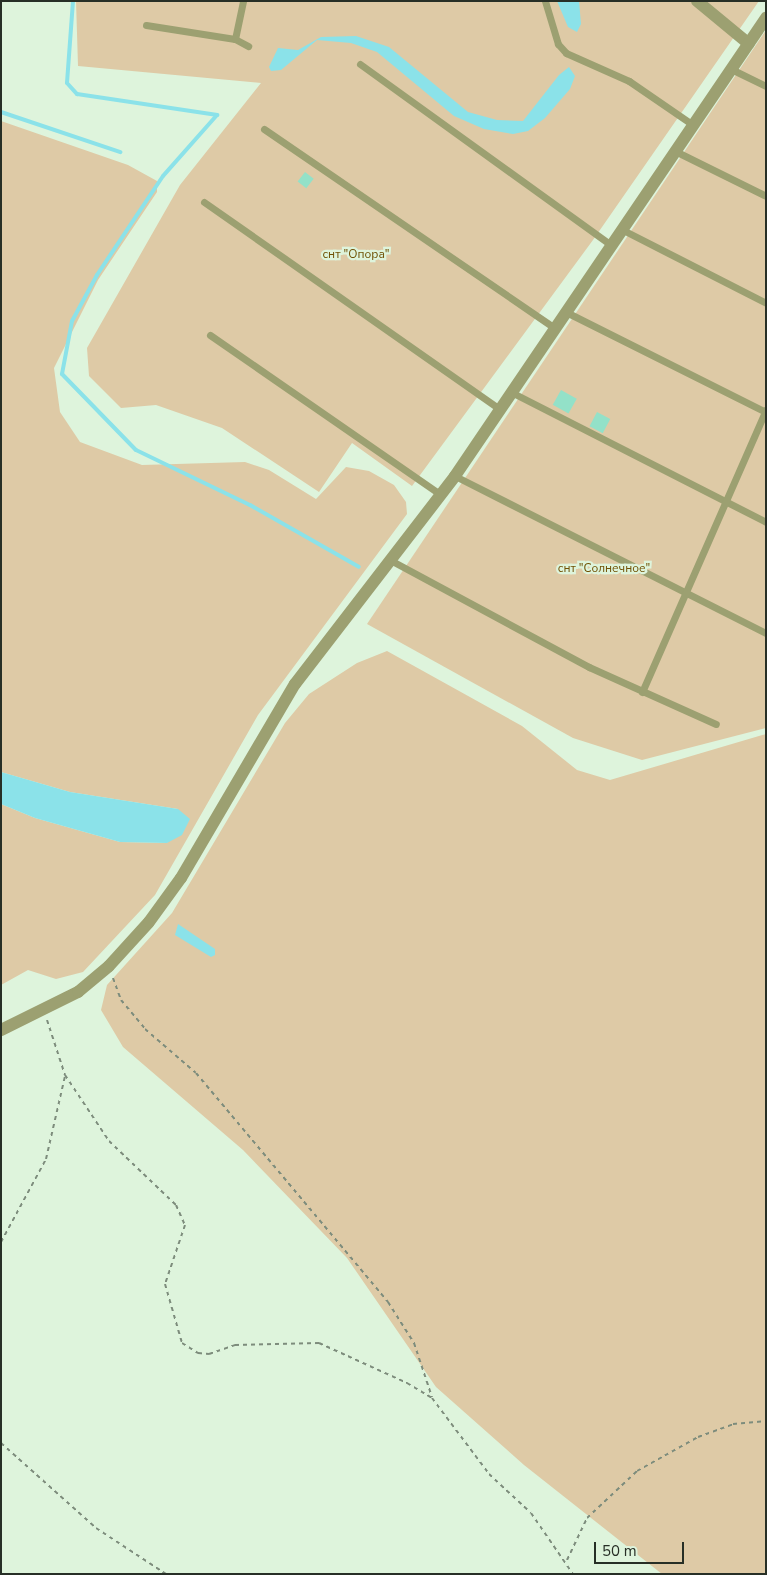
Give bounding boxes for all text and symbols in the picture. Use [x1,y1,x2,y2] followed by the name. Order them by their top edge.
[322,248,390,262] park label: снт "Опора"
[558,562,650,576] park label: снт "Солнечное"
[597,1532,687,1564] scale bar
[602,1541,637,1561] text: 50 m

